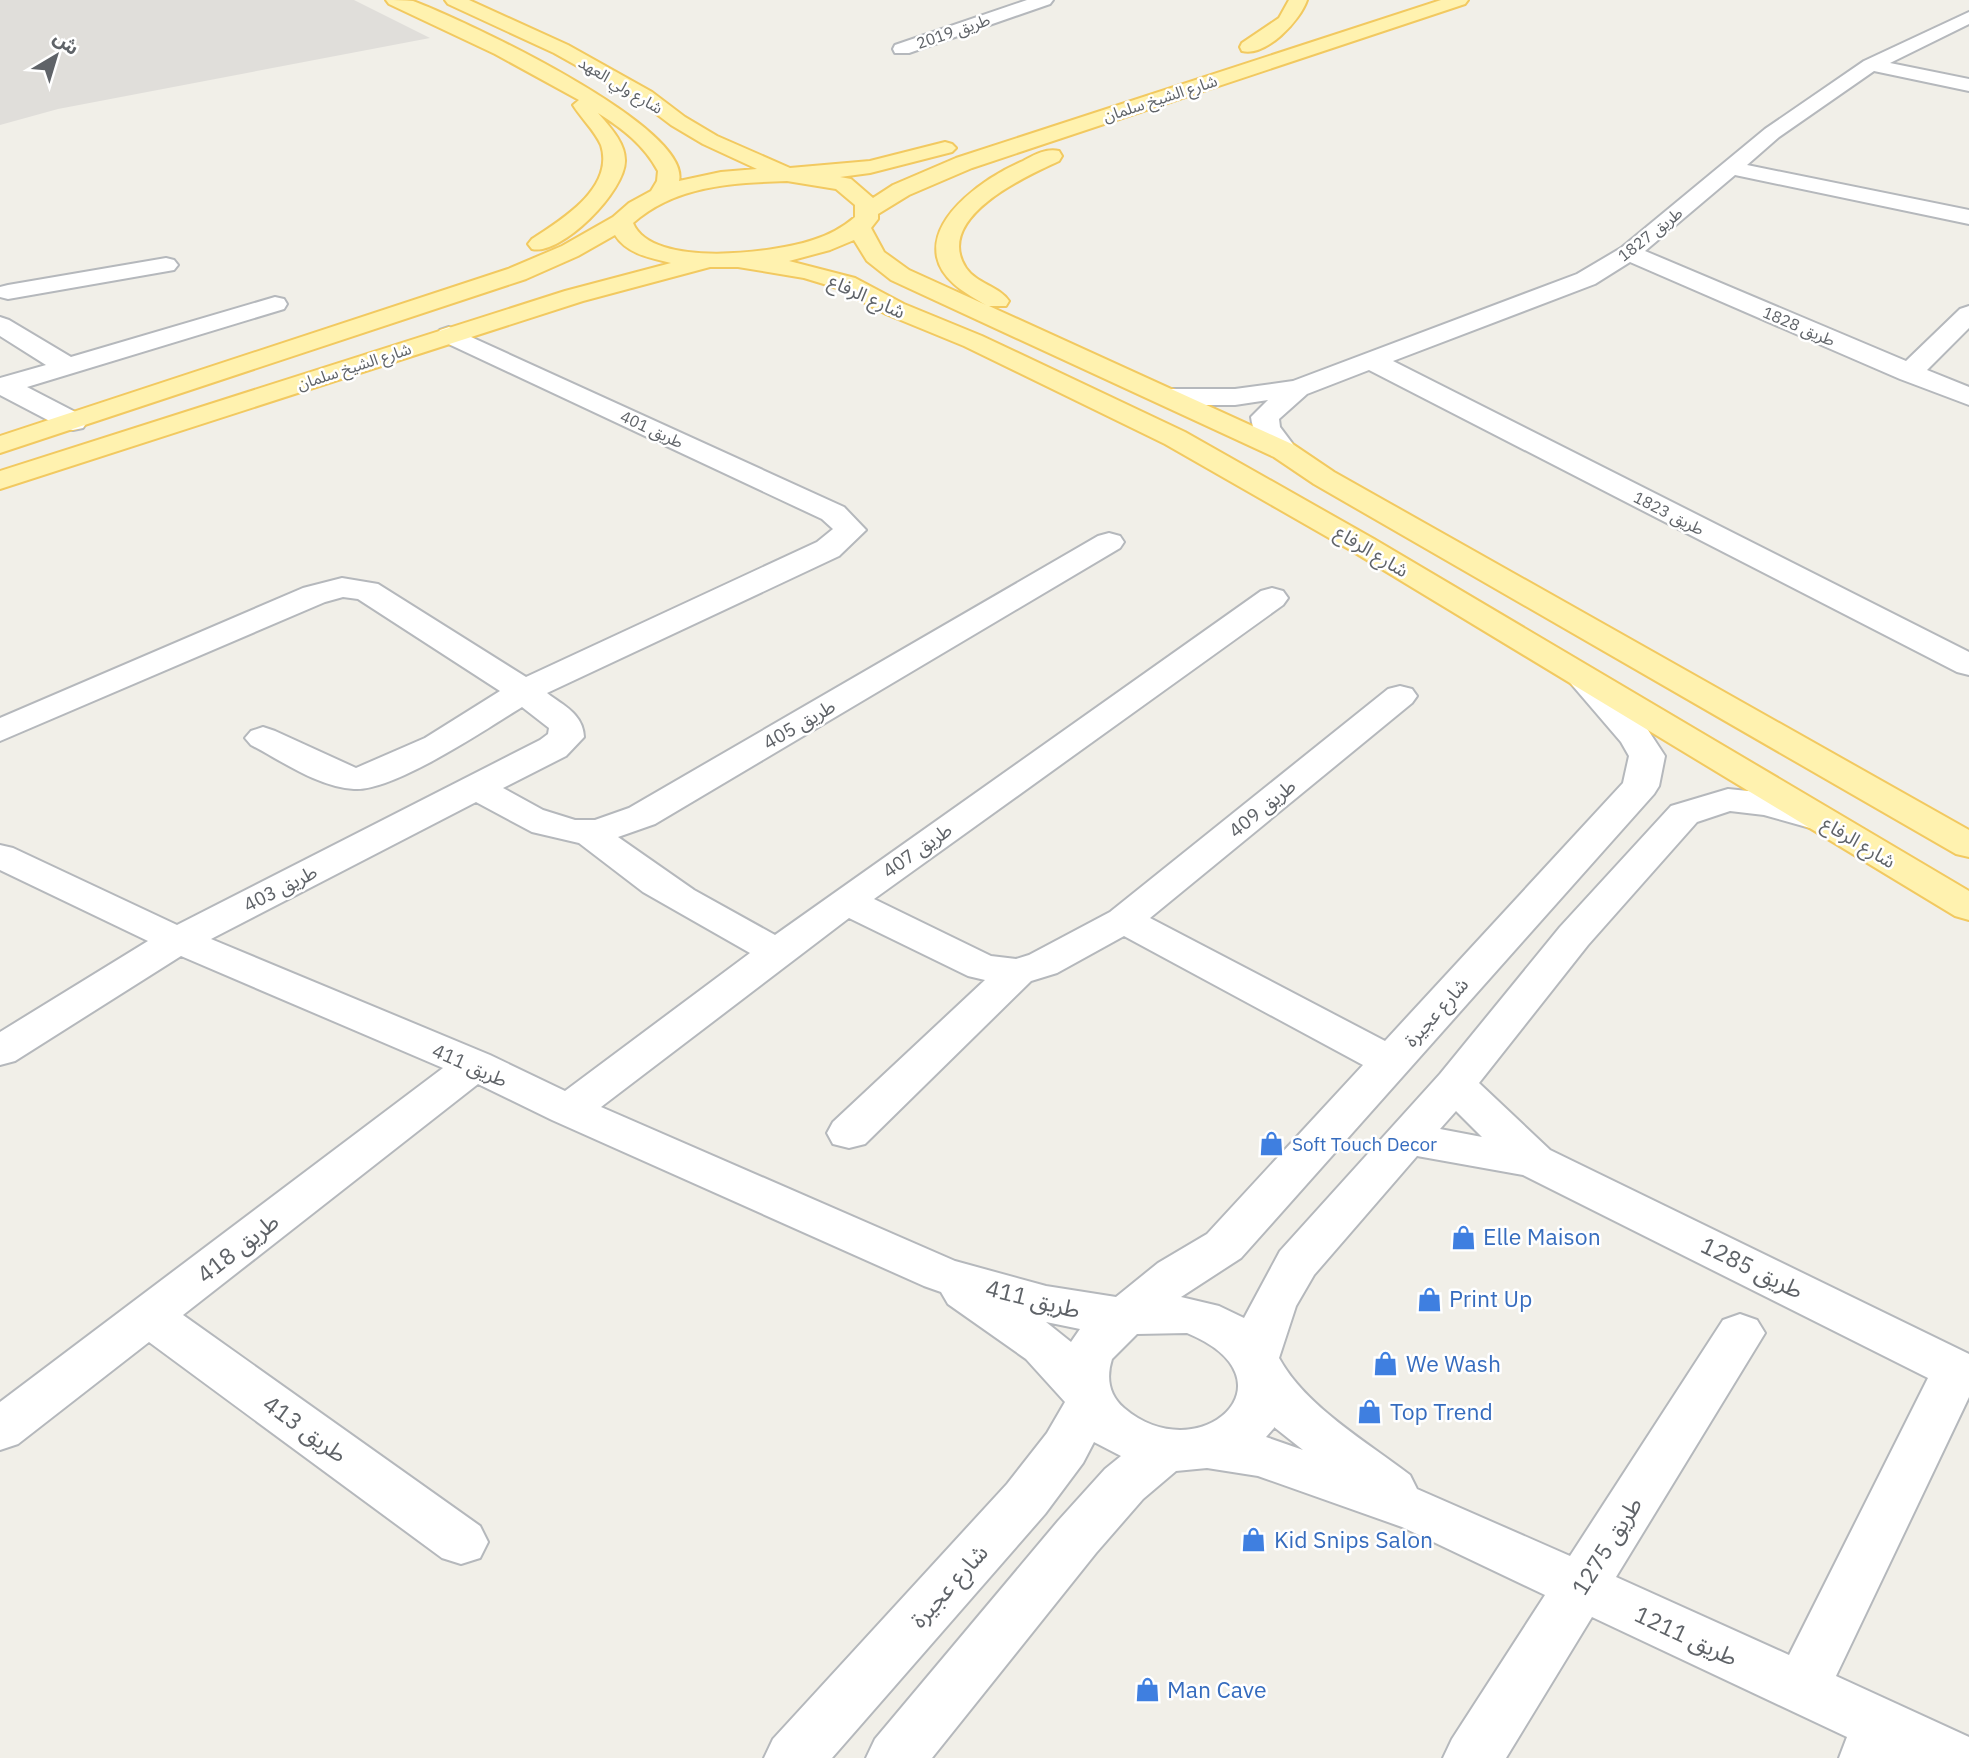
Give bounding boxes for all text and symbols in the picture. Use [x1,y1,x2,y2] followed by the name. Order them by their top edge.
[914,9,993,54] street label: طريق 2019
[21,21,91,91] north arrow
[49,25,84,60] text: ش
[574,52,667,121] street label: شارع ولي العهد
[1100,70,1221,129] street label: شارع الشيخ سلمان
[1614,202,1687,266] street label: طريق 1827
[824,268,909,325] street label: شارع الرفاع
[1759,302,1838,351] street label: طريق 1828
[294,338,415,397] street label: شارع الشيخ سلمان
[617,406,687,453] street label: طريق 401
[1630,487,1708,540] street label: طريق 1823
[1330,520,1413,584] street label: شارع الرفاع
[759,694,840,754] street label: طريق 405
[1224,774,1301,842] street label: طريق 409
[1817,811,1900,875] street label: شارع الرفاع
[878,817,957,883] street label: طريق 407
[239,859,321,917] street label: طريق 403
[1399,972,1475,1053] street label: شارع عجيرة
[429,1038,511,1092] street label: طريق 411
[1258,1130,1286,1158] shop icon: Soft Touch Decor
[1292,1132,1437,1156] place label: Soft Touch Decor
[190,1206,285,1289] street label: طريق 418
[1483,1221,1601,1251] place label: Elle Maison
[1449,1223,1477,1251] shop icon: Elle Maison
[1696,1229,1808,1305] street label: طريق 1285
[983,1272,1084,1324] street label: طريق 411
[1449,1283,1532,1313] place label: Print Up
[1415,1285,1443,1313] shop icon: Print Up
[1406,1348,1501,1378] place label: We Wash
[1372,1350,1400,1378] shop icon: We Wash
[258,1388,353,1469] street label: طريق 413
[1390,1396,1493,1426] place label: Top Trend
[1356,1398,1384,1426] shop icon: Top Trend
[1564,1491,1648,1600] street label: طريق 1275
[1274,1524,1433,1554] place label: Kid Snips Salon
[1240,1526,1268,1554] shop icon: Kid Snips Salon
[903,1537,996,1635] street label: شارع عجيرة
[1630,1598,1743,1672] street label: طريق 1211
[1167,1674,1267,1704] place label: Man Cave
[1133,1676,1161,1704] shop icon: Man Cave

